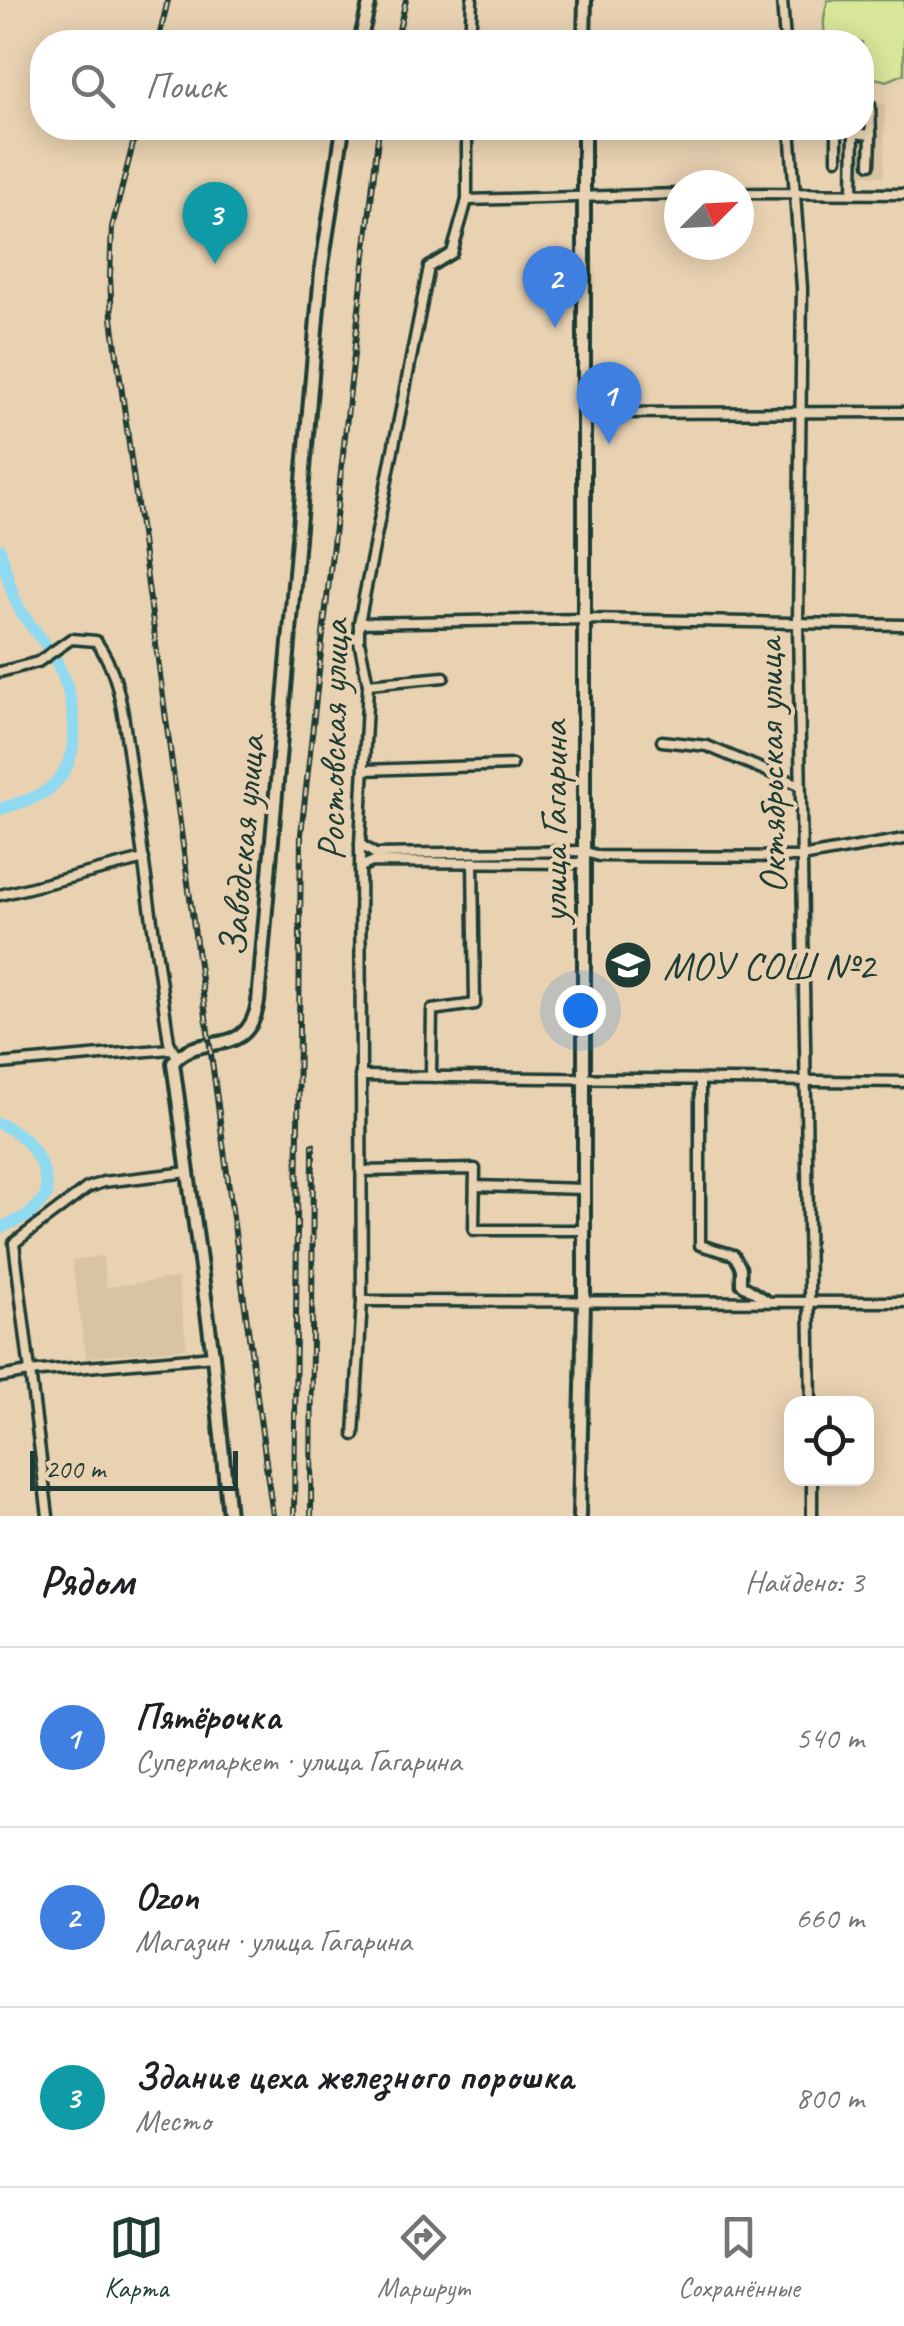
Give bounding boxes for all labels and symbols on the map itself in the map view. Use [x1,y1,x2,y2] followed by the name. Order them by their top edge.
[664,170,754,260] north arrow
[182,182,248,264] pin: 3
[522,245,588,328] pin: 2
[576,362,642,444] pin: 1
[306,617,360,861] street label: Ростовская улица
[744,634,798,894] street label: Октябрьская улица
[529,718,579,925] street label: улица Гагарина
[207,731,277,959] street label: Заводская улица
[602,939,654,991] school or university icon: МОУ СОШ №2
[663,941,878,991] place label: МОУ СОШ №2
[555,985,606,1036] your location
[30,1446,238,1490] scale bar

